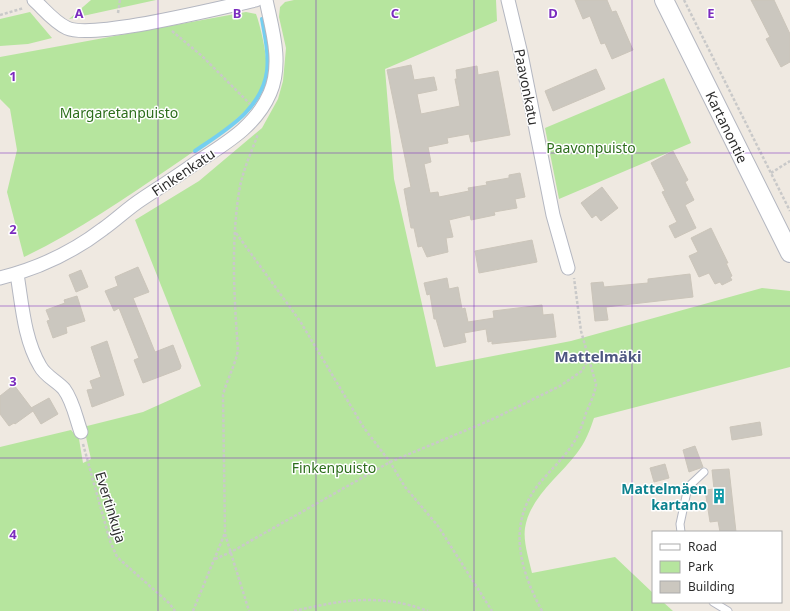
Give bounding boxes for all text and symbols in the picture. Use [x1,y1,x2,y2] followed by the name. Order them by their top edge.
[75,4,84,22] text: A
[233,4,241,22] text: B
[391,4,399,22] text: C
[548,4,558,22] text: D
[707,4,715,22] text: E
[510,47,544,127] street label: Paavonkatu
[9,67,17,85] text: 1
[701,88,753,166] street label: Kartanontie
[60,103,178,122] park label: Margaretanpuisto
[546,138,636,157] park label: Paavonpuisto
[148,144,218,200] street label: Finkenkatu
[9,220,17,238] text: 2
[555,346,641,366] district label: Mattelmäki
[9,372,17,390] text: 3
[292,458,376,477] park label: Finkenpuisto
[91,469,131,545] street label: Evertinkuja
[621,479,707,514] place label: Mattelmäen kartano
[710,487,728,505] building icon: Mattelmäen kartano
[9,525,17,543] text: 4
[652,531,782,603] legend
[688,538,717,555] text: Road
[688,558,714,575] text: Park
[688,578,735,595] text: Building

